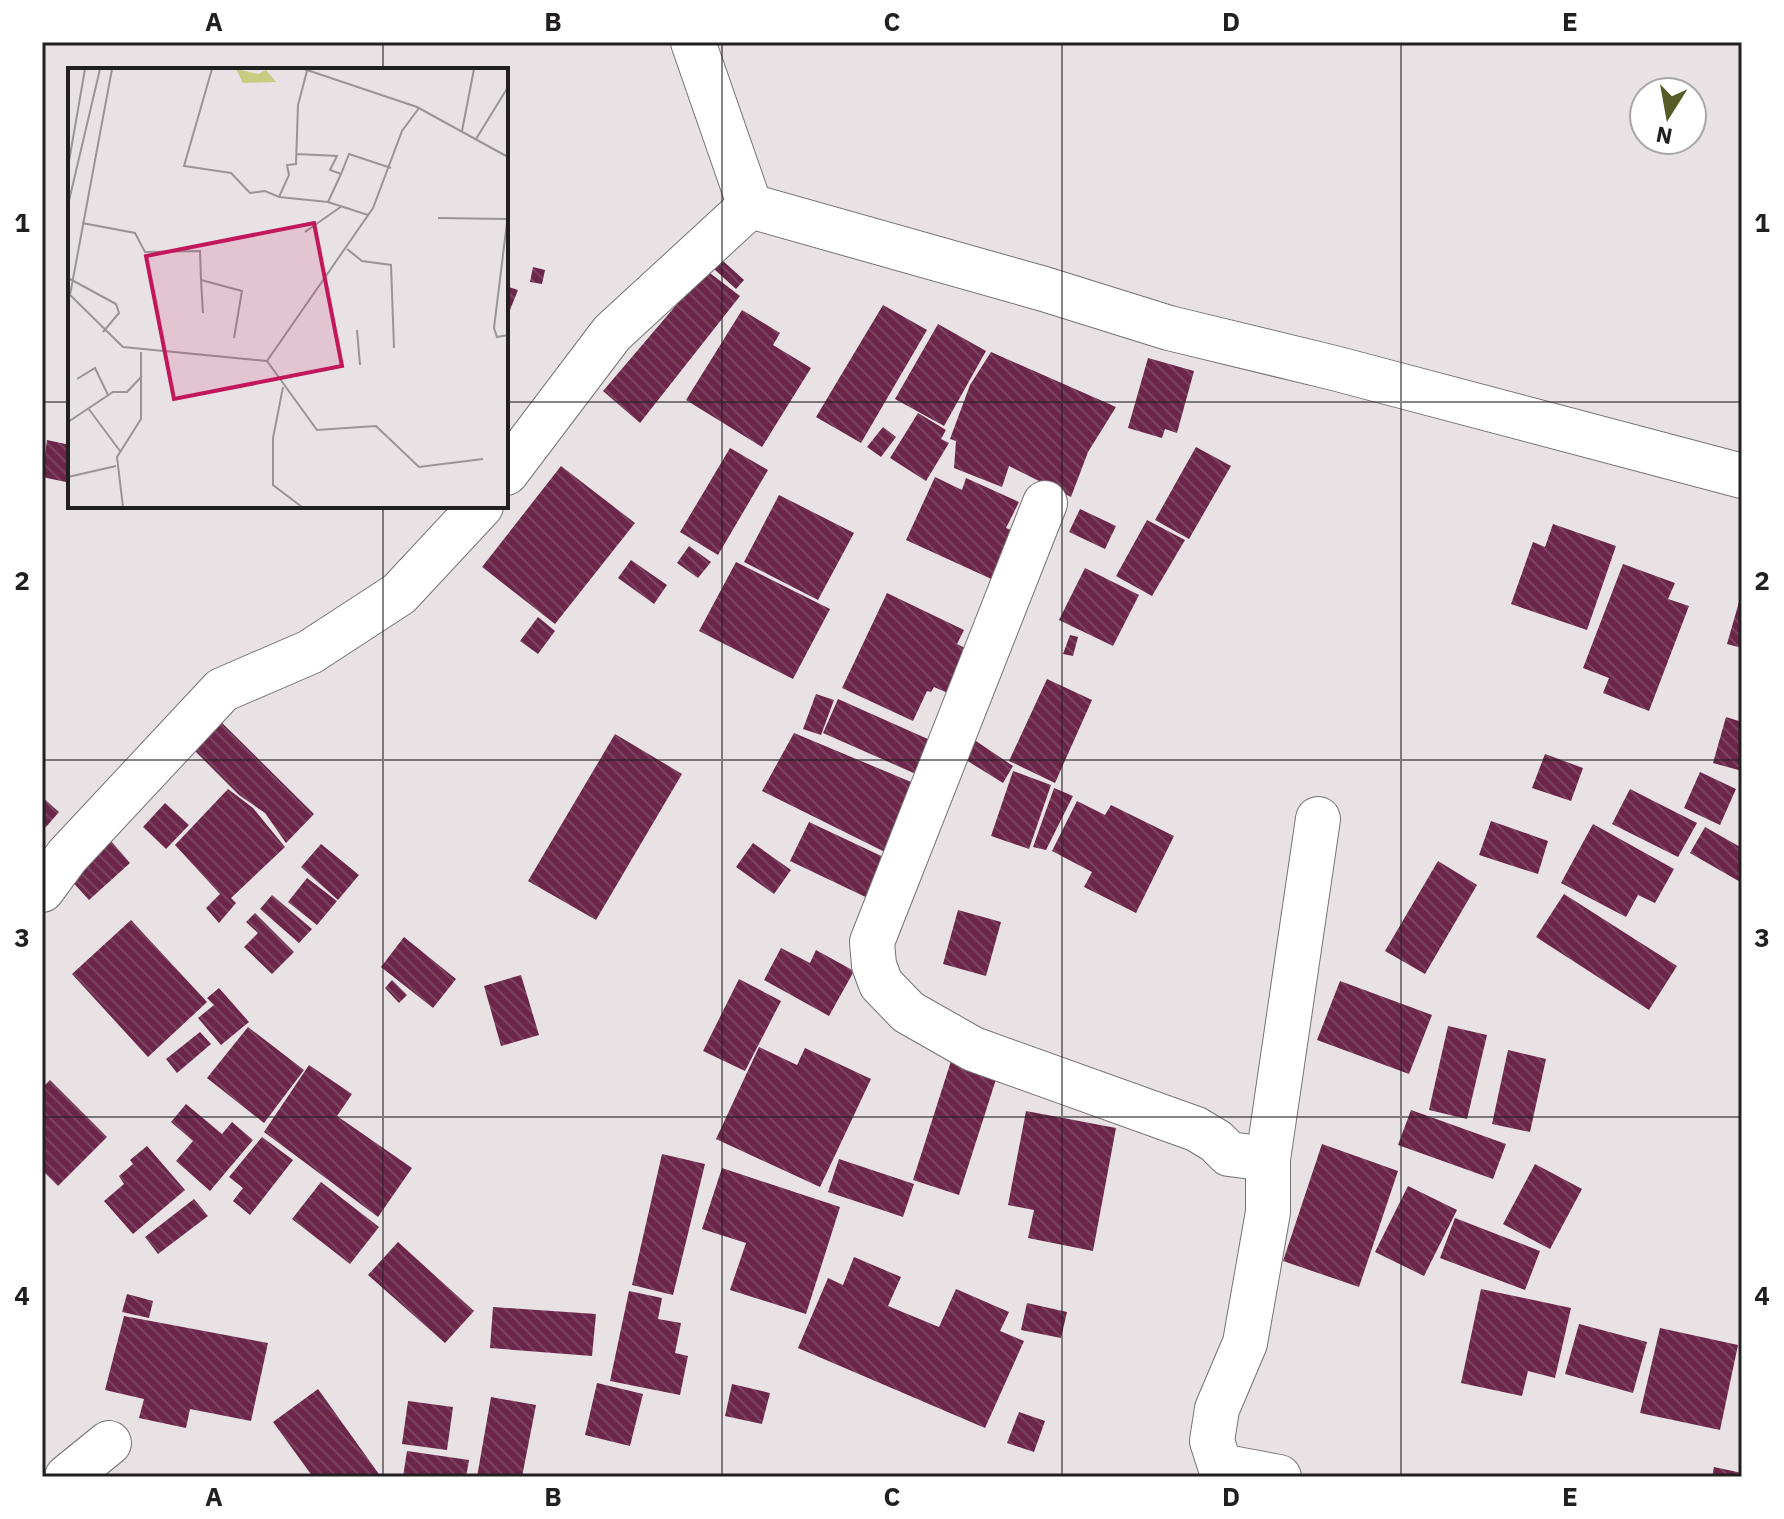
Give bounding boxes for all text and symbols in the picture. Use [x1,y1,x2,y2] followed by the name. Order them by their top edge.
[205,4,223,38] text: A
[544,4,562,38] text: B
[884,4,901,38] text: C
[1222,4,1240,38] text: D
[1562,4,1578,38] text: E
[68,68,508,508] inset map
[1628,76,1708,156] north arrow
[1653,120,1675,152] text: N
[14,205,30,239] text: 1
[1754,205,1770,239] text: 1
[14,563,30,597] text: 2
[1754,563,1770,597] text: 2
[14,920,30,954] text: 3
[1754,920,1770,954] text: 3
[14,1278,30,1312] text: 4
[1754,1278,1770,1312] text: 4
[205,1479,223,1513] text: A
[544,1479,562,1513] text: B
[884,1479,901,1513] text: C
[1222,1479,1240,1513] text: D
[1562,1479,1578,1513] text: E

